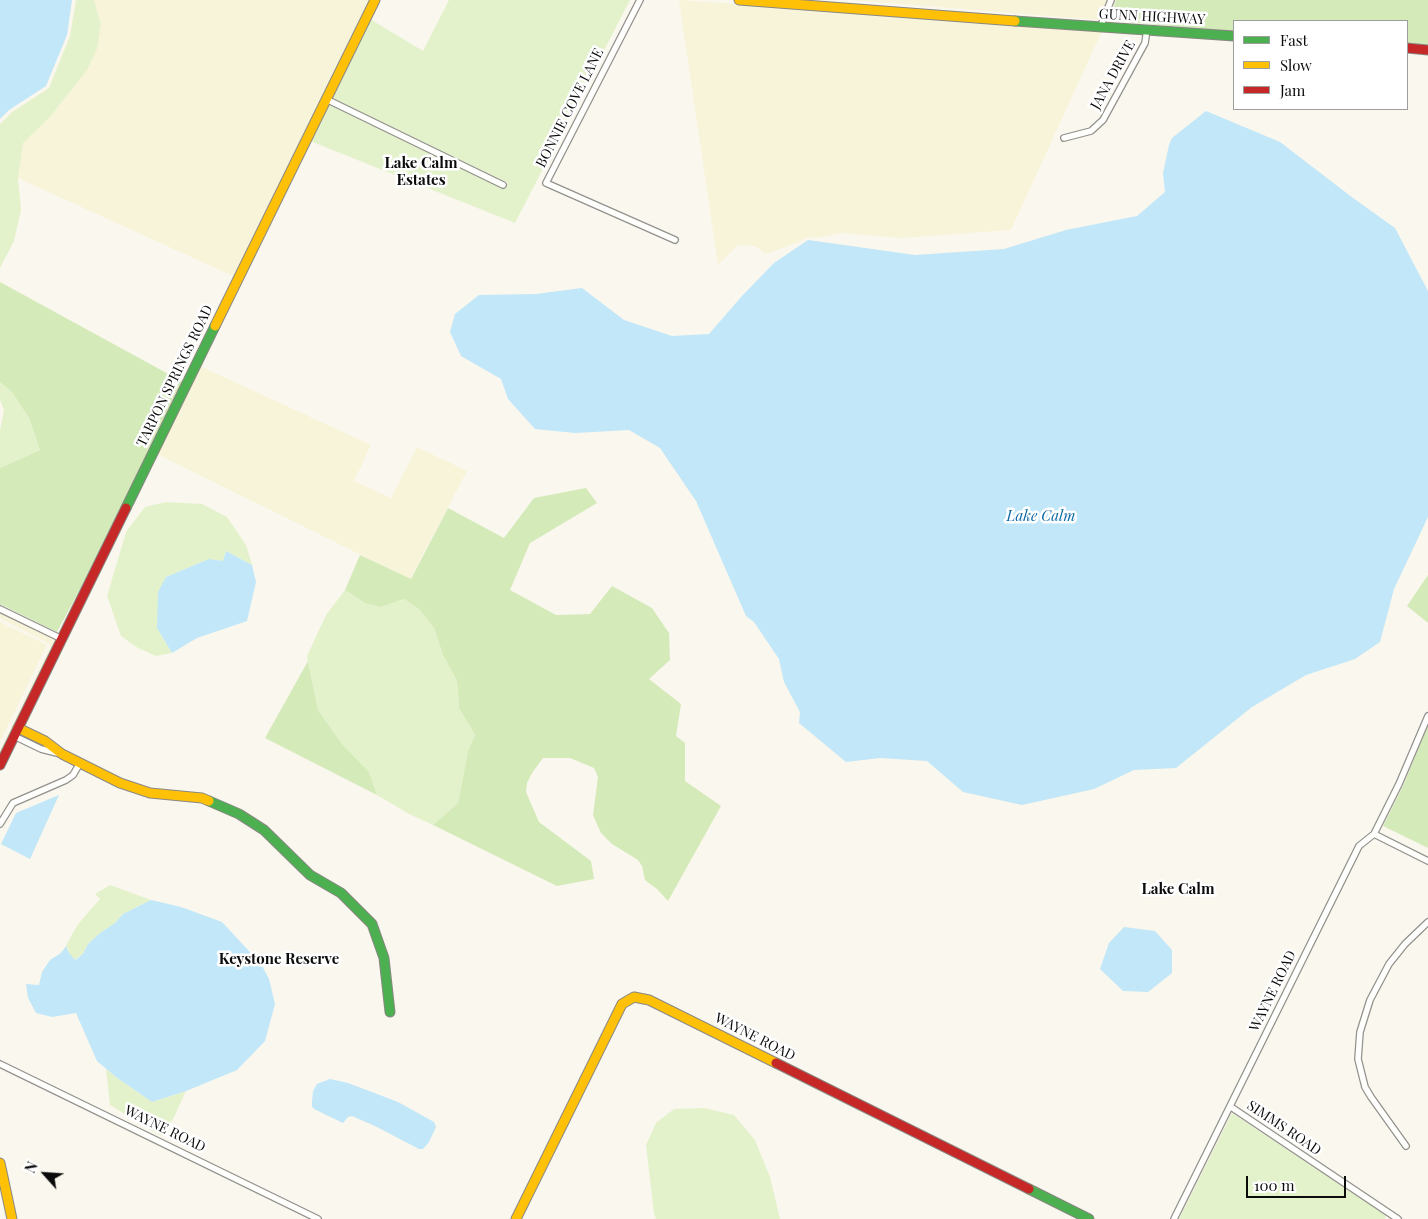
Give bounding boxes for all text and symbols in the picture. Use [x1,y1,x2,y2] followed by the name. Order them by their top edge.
[1098,6,1206,28] street label: GUNN HIGHWAY
[1233,20,1408,110] legend
[1280,30,1308,50] text: Fast
[1087,38,1139,112] street label: JANA DRIVE
[533,46,607,170] street label: BONNIE COVE LANE
[1280,55,1312,75] text: Slow
[1280,80,1305,100] text: Jam
[384,154,458,189] district label: Lake Calm Estates
[133,302,217,450] street label: TARPON SPRINGS ROAD
[1007,507,1075,525] water label: Lake Calm
[1141,880,1215,898] district label: Lake Calm
[1246,948,1300,1034] street label: WAYNE ROAD
[219,950,339,968] district label: Keystone Reserve
[712,1010,798,1064] street label: WAYNE ROAD
[1244,1097,1324,1159] street label: SIMMS ROAD
[122,1102,208,1156] street label: WAYNE ROAD
[20,1149,70,1199] north arrow
[20,1159,42,1176] text: N
[1248,1166,1348,1198] scale bar
[1254,1175,1295,1195] text: 100 m

